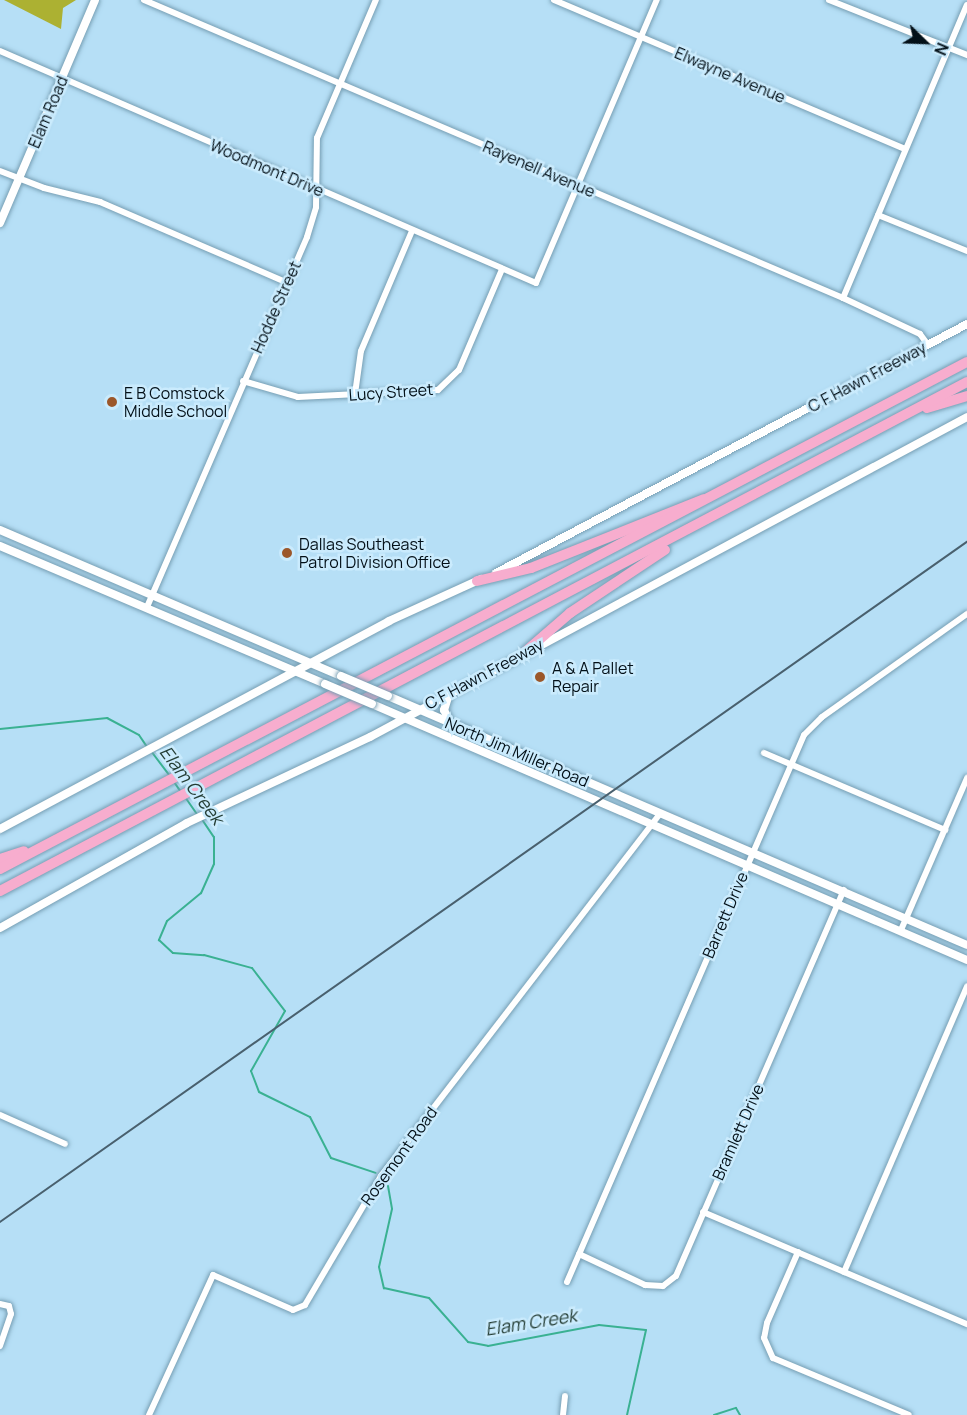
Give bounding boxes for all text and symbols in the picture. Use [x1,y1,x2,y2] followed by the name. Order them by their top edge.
[895,12,955,72] north arrow
[929,39,954,59] text: N
[672,43,788,107] street label: Elwayne Avenue
[24,73,72,151] street label: Elam Road
[207,135,327,201] street label: Woodmont Drive
[480,137,598,201] street label: Rayenell Avenue
[247,258,305,356] street label: Hodde Street
[805,338,929,416] street label: C F Hawn Freeway
[348,379,434,405] street label: Lucy Street
[124,383,227,421] place label: E B Comstock Middle School
[105,395,119,409] marker: E B Comstock Middle School
[299,534,450,572] place label: Dallas Southeast Patrol Division Office
[280,546,294,560] marker: Dallas Southeast Patrol Division Office
[422,635,546,713] street label: C F Hawn Freeway
[552,658,634,696] place label: A & A Pallet Repair
[533,670,547,684] marker: A & A Pallet Repair
[442,713,592,791] street label: North Jim Miller Road
[156,742,228,828] water label: Elam Creek
[698,869,752,961] street label: Barrett Drive
[708,1081,768,1183] street label: Bramlett Drive
[357,1103,441,1209] street label: Rosemont Road
[484,1304,578,1340] water label: Elam Creek

